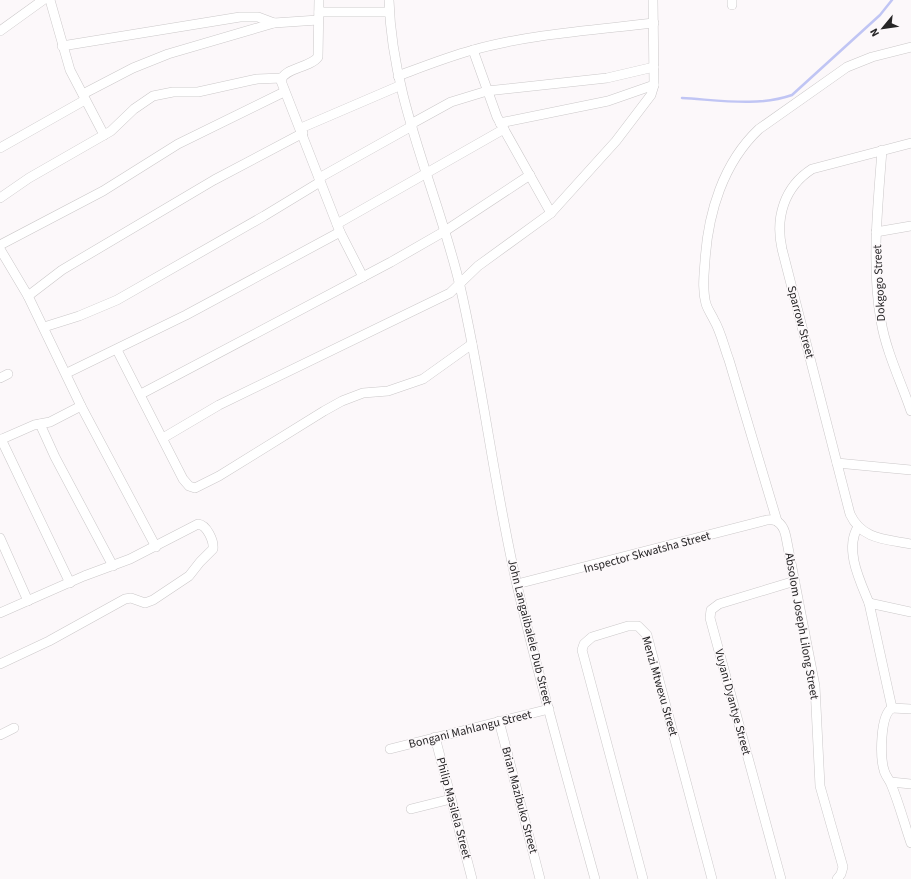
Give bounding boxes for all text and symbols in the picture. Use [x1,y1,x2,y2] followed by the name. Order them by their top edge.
[863,8,903,48] north arrow
[866,26,883,39] text: N
[869,244,890,322] street label: Dokgogo Street
[783,284,818,360] street label: Sparrow Street
[582,527,712,578] street label: Inspector Skwatsha Street
[780,551,823,701] street label: Absolom Joseph Lilong Street
[503,557,556,707] street label: John Langalibalele Dub Street
[637,634,682,738] street label: Menzi Mtwexu Street
[710,647,755,757] street label: Vuyani Dyantye Street
[407,706,533,753] street label: Bongani Mahlangu Street
[497,745,542,855] street label: Brian Mazibuko Street
[432,755,475,861] street label: Philip Masilela Street

